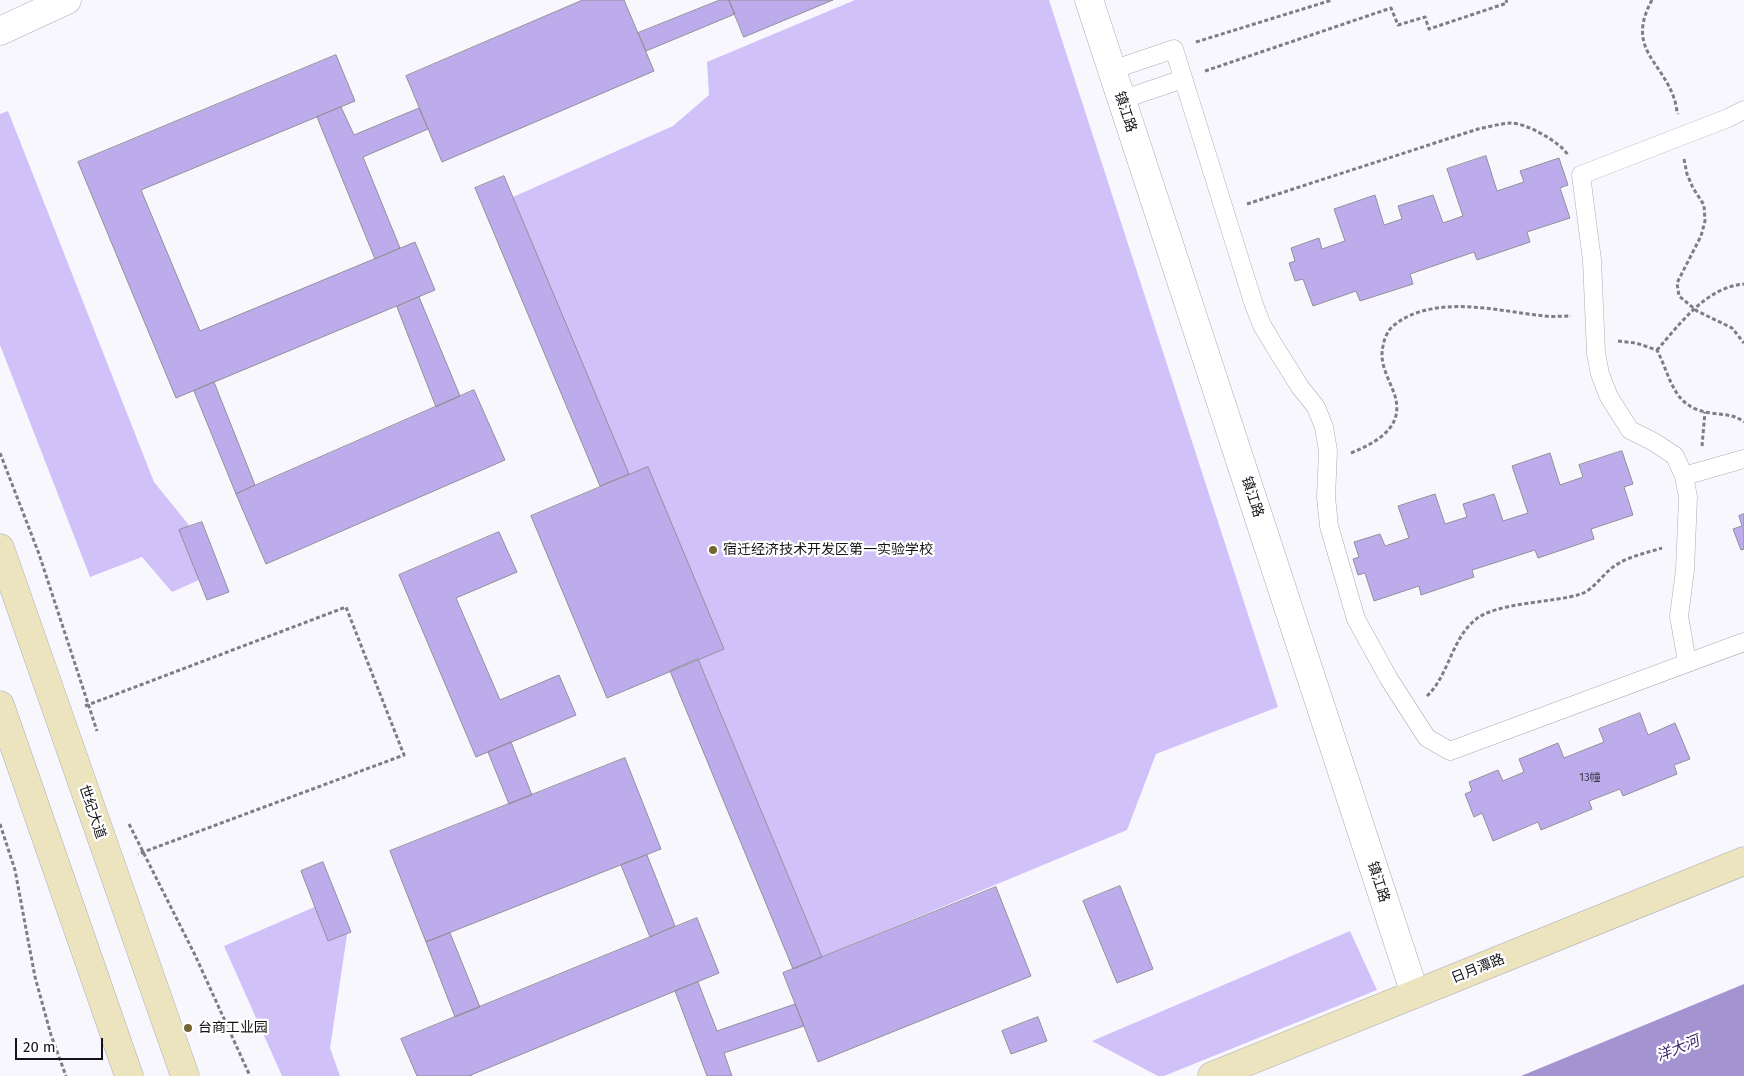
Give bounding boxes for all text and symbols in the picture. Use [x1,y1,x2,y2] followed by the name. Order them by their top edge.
[1111,89,1139,135] street label: 镇江路
[1238,474,1266,520] street label: 镇江路
[723,542,933,558] place label: 宿迁经济技术开发区第一实验学校
[707,544,719,556] marker: 宿迁经济技术开发区第一实验学校
[1579,771,1601,785] house number: 13幢
[75,783,109,841] street label: 世纪大道
[1364,859,1392,905] street label: 镇江路
[1449,951,1507,987] street label: 日月潭路
[198,1020,268,1036] place label: 台商工业园
[182,1022,194,1034] marker: 台商工业园
[18,1028,105,1060] scale bar
[1654,1032,1702,1066] water label: 洋大河
[23,1038,56,1056] text: 20 m

